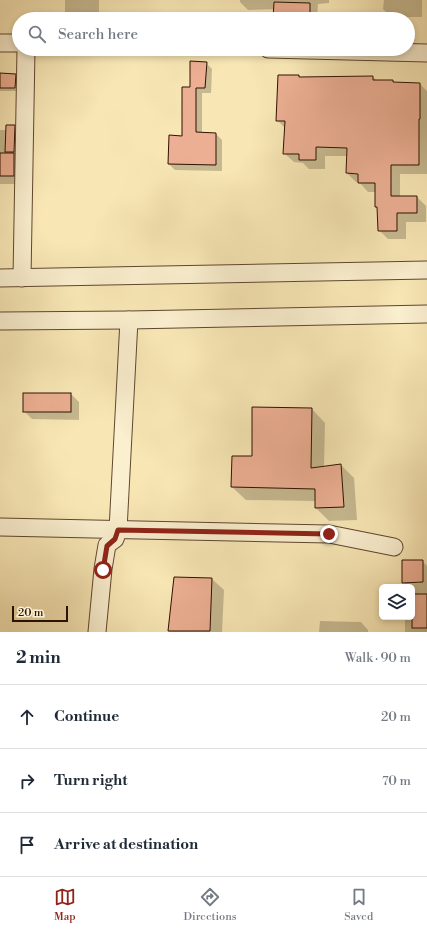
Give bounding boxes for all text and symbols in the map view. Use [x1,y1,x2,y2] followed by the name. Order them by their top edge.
[12,12,415,56] search box
[26,23,48,45] icon: search
[58,25,138,44] text: Search here
[320,525,338,543] route end
[94,561,112,579] route start
[379,584,415,620] map controls
[379,584,415,620] button: layers
[12,604,68,623] scale bar
[18,606,43,620] text: 20 m
[16,647,61,669] text: 2 min
[345,650,411,666] text: Walk · 90 m
[16,706,38,728] icon: ahead
[54,707,119,726] text: Continue
[381,709,411,725] text: 20 m
[16,770,38,792] icon: right
[54,771,128,790] text: Turn right
[382,773,411,789] text: 70 m
[16,834,38,856] icon: arrive
[54,835,198,854] text: Arrive at destination
[54,886,76,924] tab: Map
[184,886,237,924] tab: Directions
[344,886,373,924] tab: Saved

